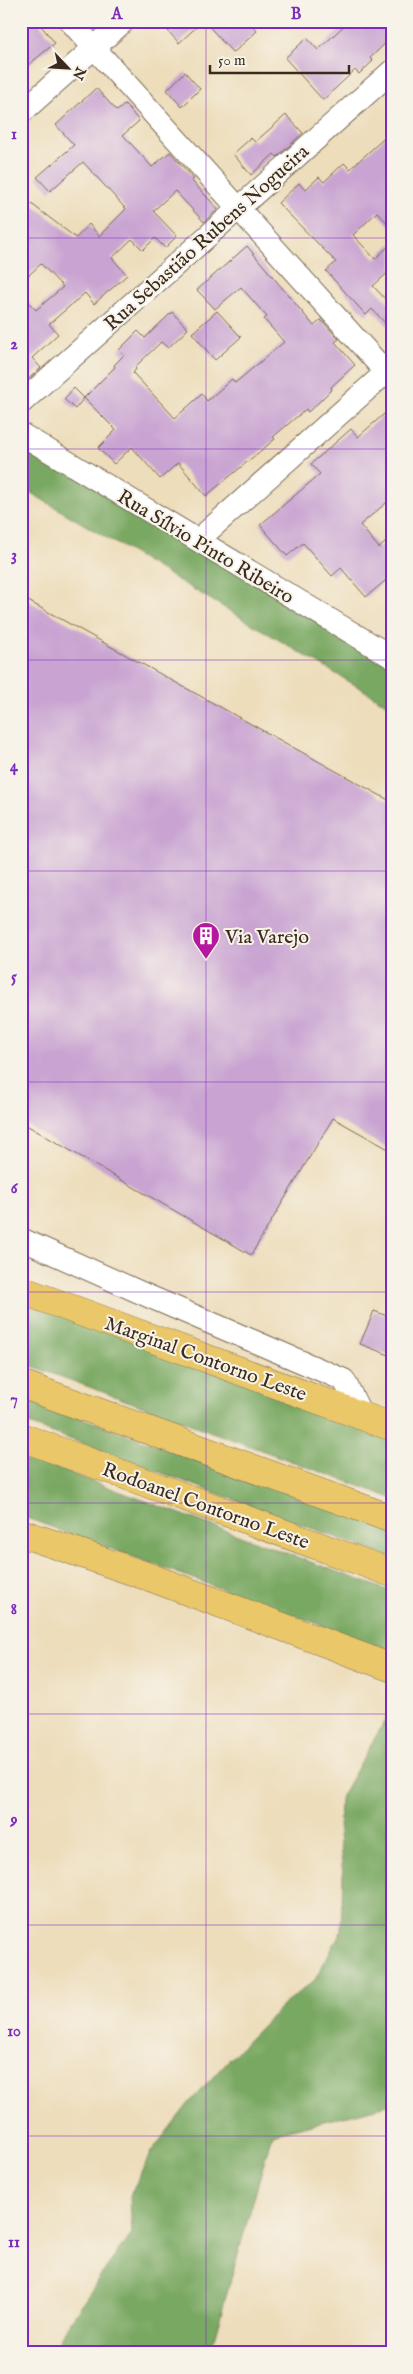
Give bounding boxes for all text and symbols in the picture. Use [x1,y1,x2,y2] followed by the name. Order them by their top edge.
[111,5,124,25] text: A
[291,5,302,25] text: B
[42,42,92,92] north arrow
[210,42,349,74] scale bar
[218,51,246,70] text: 50 m
[68,63,90,82] text: N
[11,125,17,145] text: 1
[99,139,315,337] street label: Rua Sebastião Rubens Nogueira
[10,335,18,355] text: 2
[112,485,298,610] street label: Rua Sílvio Pinto Ribeiro
[11,546,17,566] text: 3
[10,757,19,777] text: 4
[191,921,221,960] building icon: Via Varejo
[224,925,309,950] place label: Via Varejo
[11,968,17,988] text: 5
[11,1179,19,1199] text: 6
[101,1311,310,1408] street label: Marginal Contorno Leste
[10,1390,18,1410] text: 7
[99,1457,312,1556] street label: Rodoanel Contorno Leste
[11,1600,17,1620] text: 8
[10,1811,18,1831] text: 9
[7,2022,21,2042] text: 10
[8,2233,20,2253] text: 11

